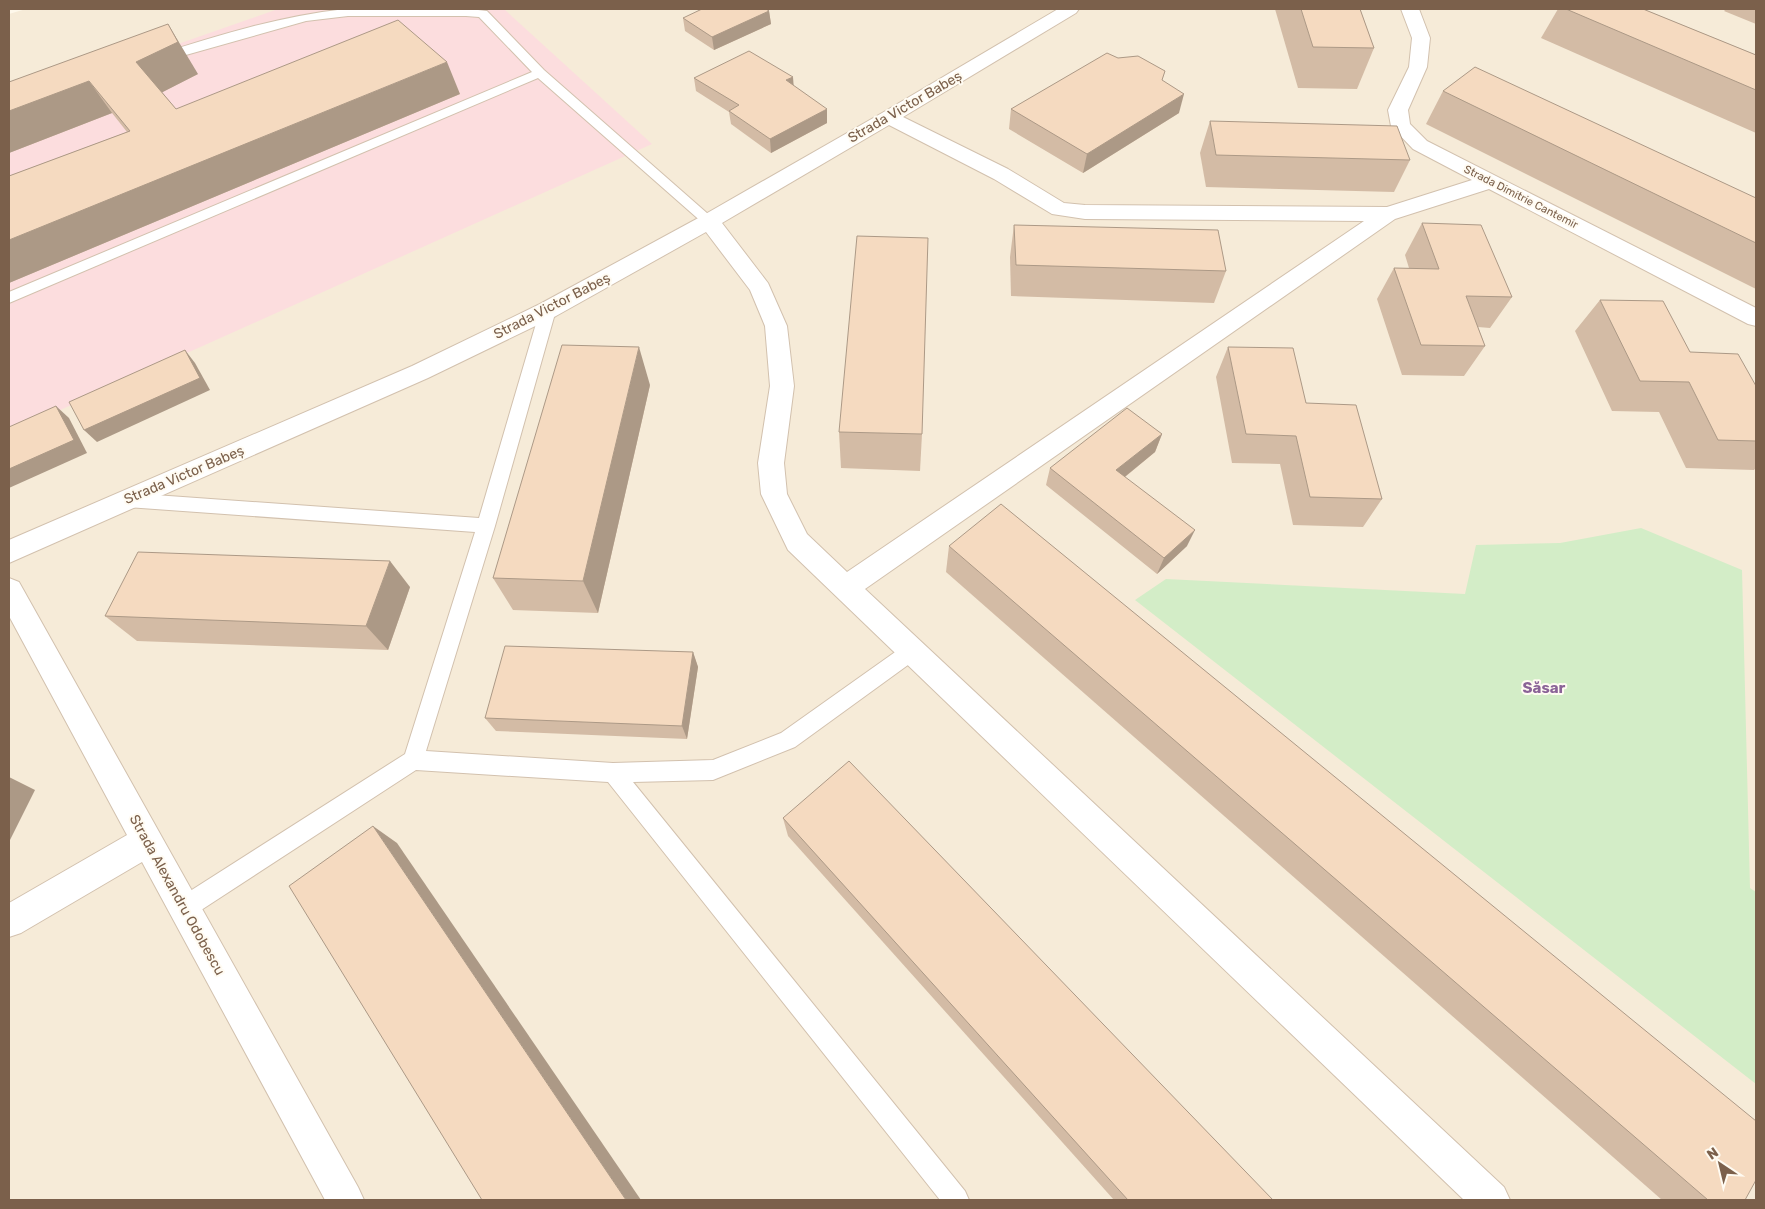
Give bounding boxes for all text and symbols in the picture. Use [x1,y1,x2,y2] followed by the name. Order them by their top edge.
[845,67,965,147] street label: Strada Victor Babeș
[1462,163,1581,232] street label: Strada Dimitrie Cantemir
[491,269,613,343] street label: Strada Victor Babeș
[121,442,247,508] street label: Strada Victor Babeș
[1523,679,1566,697] district label: Săsar
[126,812,228,978] street label: Strada Alexandru Odobescu
[1695,1139,1745,1189] north arrow
[1704,1144,1722,1164] text: N

